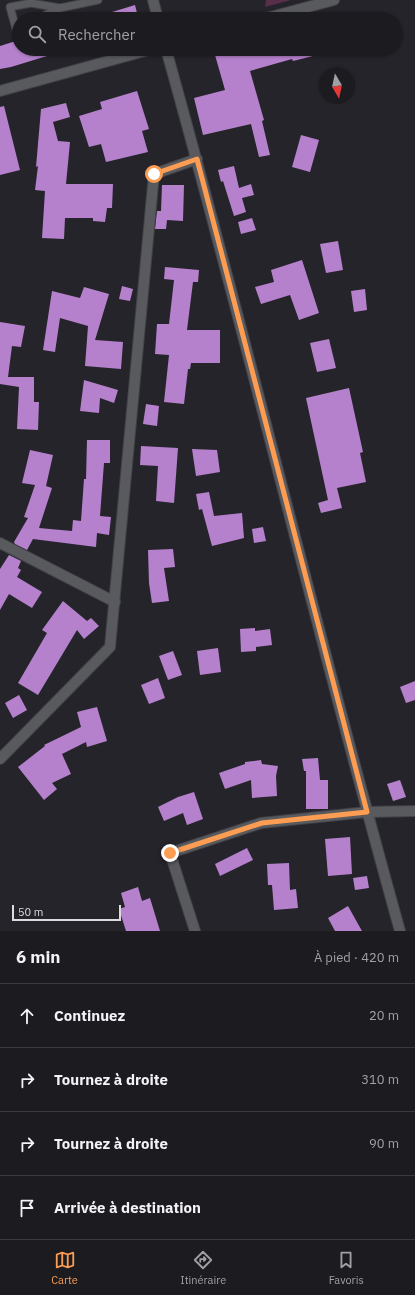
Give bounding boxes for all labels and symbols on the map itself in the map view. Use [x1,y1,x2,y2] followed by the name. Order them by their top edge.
[319,68,355,104] north arrow
[145,165,163,183] route start
[161,844,179,862] route end
[12,903,121,922] scale bar

